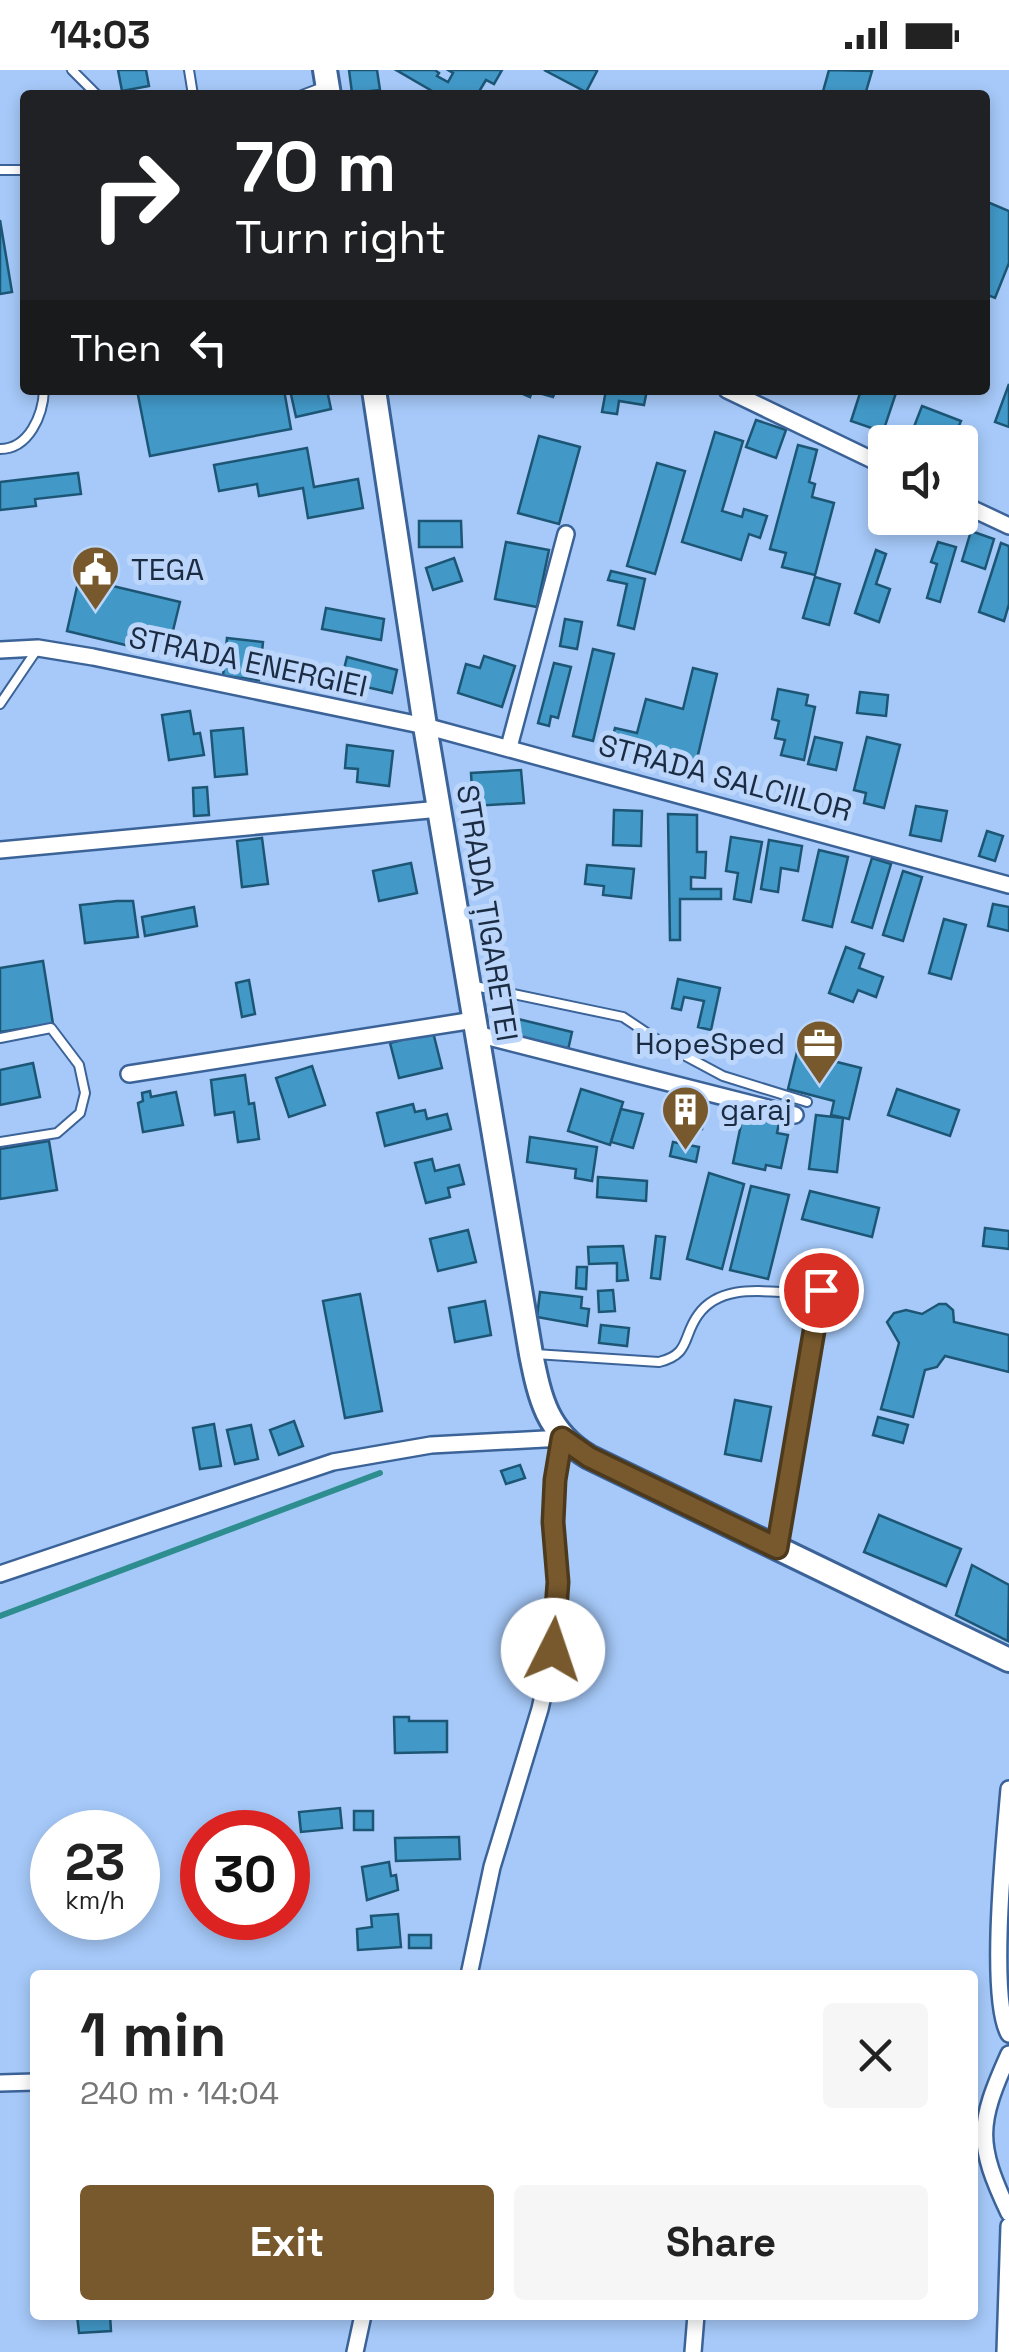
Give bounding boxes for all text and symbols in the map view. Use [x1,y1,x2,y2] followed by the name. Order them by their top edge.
[50,11,150,59] text: 14:03
[235,122,396,211] text: 70 m
[70,130,200,260] icon: right
[235,209,446,266] text: Turn right
[181,320,236,375] icon: left
[70,324,161,372] text: Then
[868,425,978,535] map controls
[868,425,978,535] button: sound
[70,544,122,612] public building icon: TEGA
[131,550,204,589] place label: TEGA
[125,617,371,706] street label: STRADA ENERGIEI
[594,725,856,830] street label: STRADA SALCIILOR
[448,782,527,1044] street label: STRADA ȚIGARETEI
[794,1018,846,1086] office icon: HopeSped
[635,1024,785,1063] place label: HopeSped
[659,1084,711,1152] building icon: garaj
[720,1090,792,1129] place label: garaj
[779,1248,864,1333] pin
[794,1263,849,1318] icon: arrive
[501,1598,605,1702] position arrow
[180,1810,310,1940] speed limit sign: 30
[65,1831,125,1895] text: 23
[65,1884,125,1916] text: km/h
[80,1997,227,2074] text: 1 min
[823,2003,928,2108] button: close
[80,2073,279,2113] text: 240 m · 14:04
[80,2185,494,2300] button: Exit
[514,2185,928,2300] button: Share

